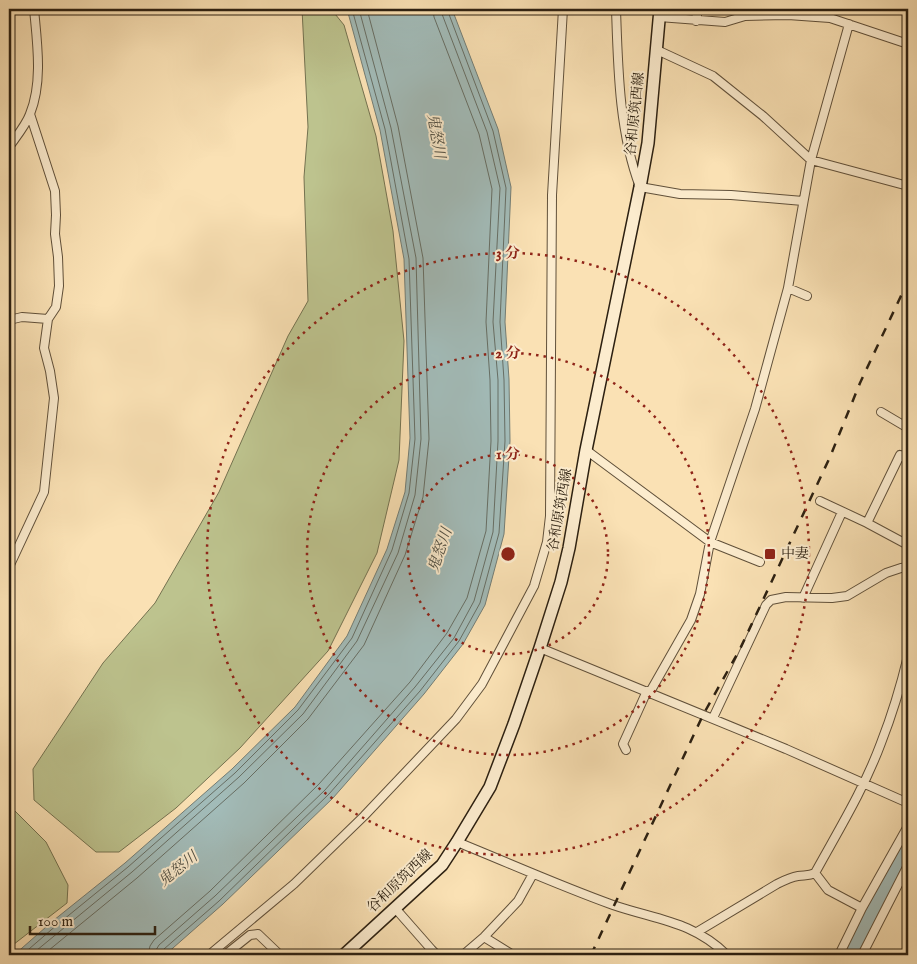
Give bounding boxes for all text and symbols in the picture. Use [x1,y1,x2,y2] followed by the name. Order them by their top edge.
[622,71,648,157] street label: 谷和原筑西線
[423,112,450,162] water label: 鬼怒川
[496,244,520,263] text: 3 分
[495,344,521,363] text: 2 分
[496,445,520,464] text: 1 分
[544,467,576,553] street label: 谷和原筑西線
[424,524,457,574] water label: 鬼怒川
[499,545,517,563] centre of rings
[781,545,809,563] place label: 中妻
[763,547,777,561] marker: 中妻
[364,845,436,917] street label: 谷和原筑西線
[155,846,203,891] water label: 鬼怒川
[30,904,155,936] scale bar
[38,912,74,931] text: 100 m

